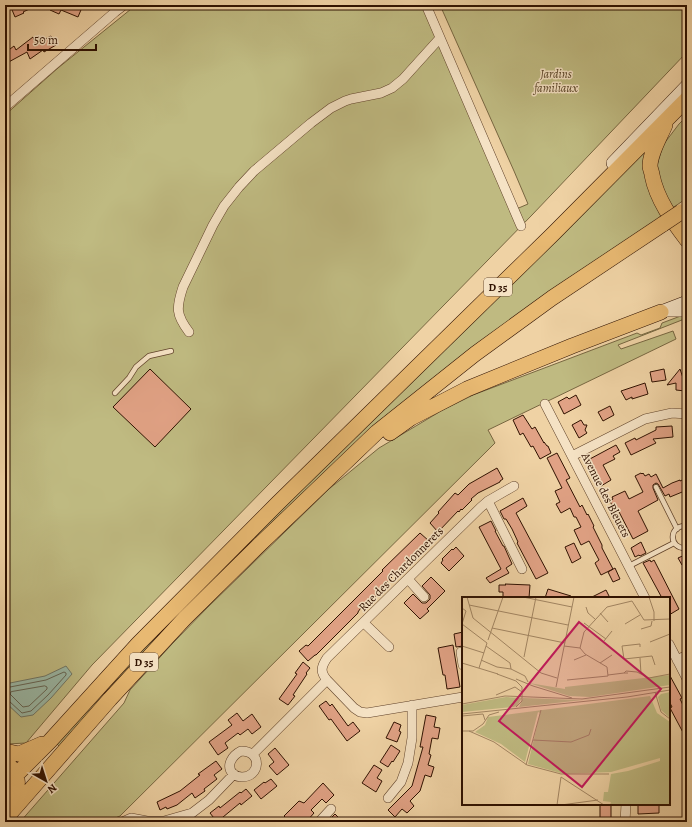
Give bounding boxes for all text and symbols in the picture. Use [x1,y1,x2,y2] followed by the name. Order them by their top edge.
[28,26,96,52] scale bar
[34,32,58,48] text: 50 m
[532,66,578,96] park label: Jardins familiaux
[484,278,512,296] road number: D 35
[577,449,634,540] street label: Avenue des Bleuets
[355,523,447,615] street label: Rue des Chardonnerets
[462,597,670,805] inset map
[130,653,158,671] road number: D 35
[26,761,66,801] north arrow
[44,780,60,797] text: N

